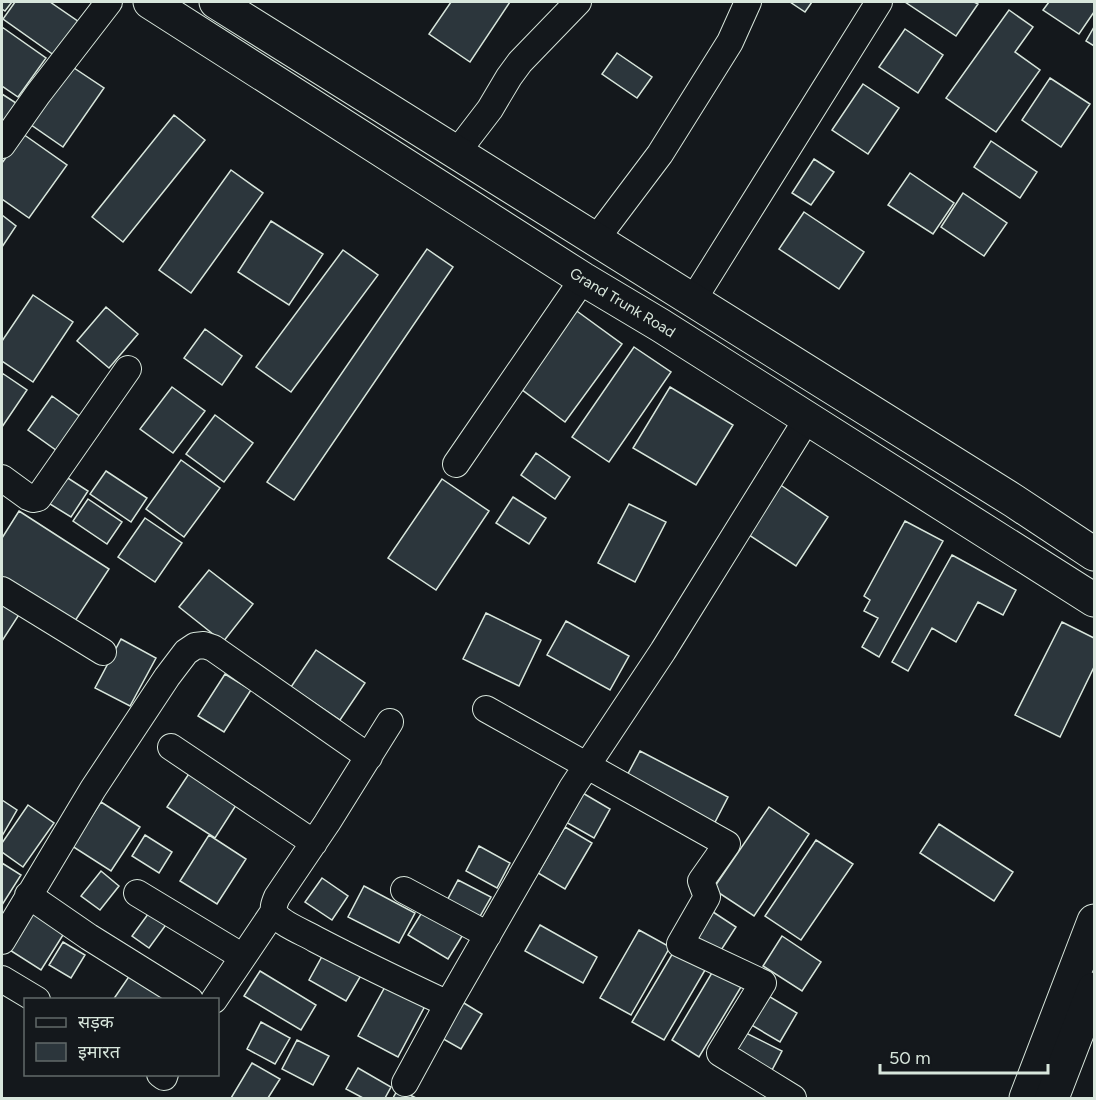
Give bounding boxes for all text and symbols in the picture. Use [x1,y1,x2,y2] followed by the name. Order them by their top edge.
[566,264,679,341] street label: Grand Trunk Road
[24,998,219,1076] legend
[78,1011,115,1033] text: सड़क
[880,1037,1048,1075] scale bar
[78,1041,121,1063] text: इमारत
[889,1047,931,1069] text: 50 m

